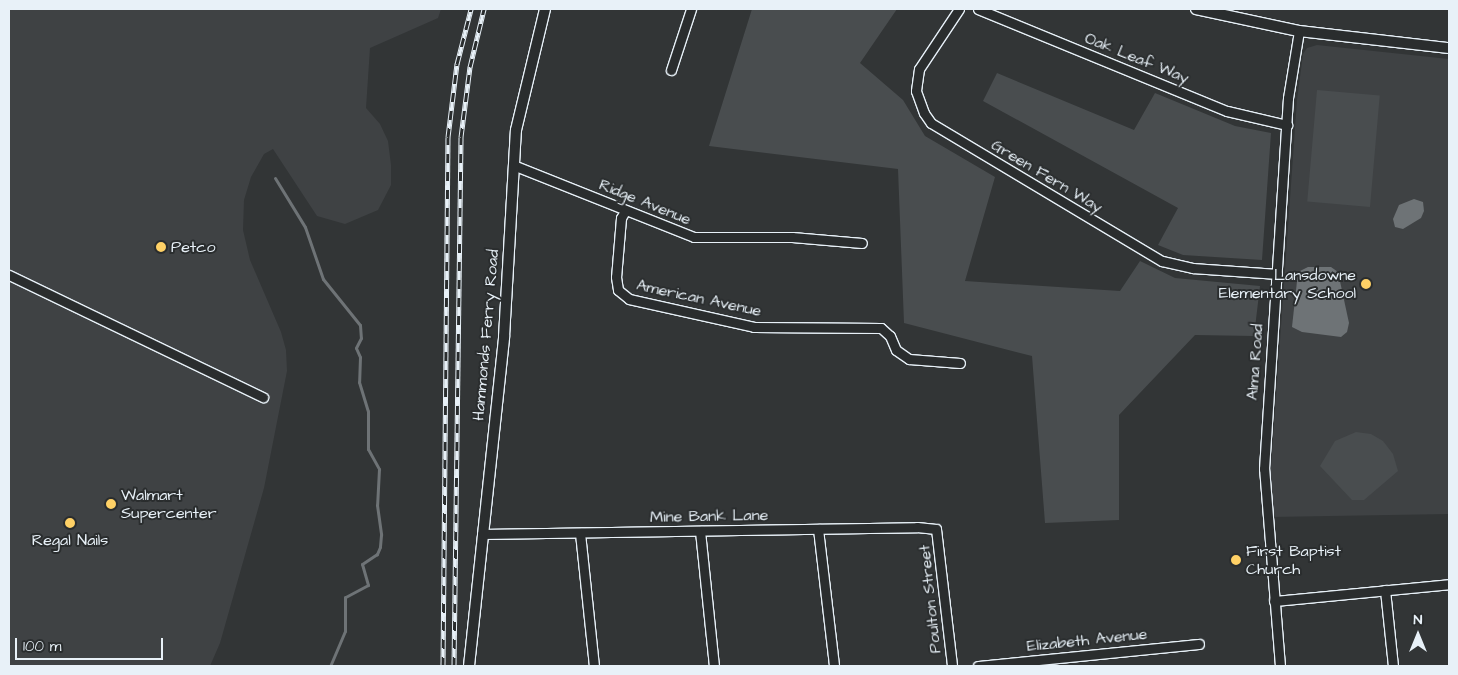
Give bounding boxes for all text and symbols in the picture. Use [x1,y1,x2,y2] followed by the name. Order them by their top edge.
[1082,28,1192,88] street label: Oak Leaf Way
[988,135,1106,217] street label: Green Fern Way
[596,175,694,229] street label: Ridge Avenue
[171,237,215,257] place label: Petco
[155,241,167,253] marker: Petco
[469,249,503,421] street label: Hammonds Ferry Road
[1219,265,1356,303] place label: Lansdowne Elementary School
[635,275,763,321] street label: American Avenue
[1360,278,1372,290] marker: Lansdowne Elementary School
[1243,323,1267,401] street label: Alma Road
[121,485,217,523] place label: Walmart Supercenter
[105,498,117,510] marker: Walmart Supercenter
[650,505,768,527] street label: Mine Bank Lane
[64,517,76,529] marker: Regal Nails
[32,530,108,550] place label: Regal Nails
[1246,541,1341,579] place label: First Baptist Church
[915,544,945,654] street label: Poulton Street
[1230,554,1242,566] marker: First Baptist Church
[1393,610,1443,660] north arrow
[1414,610,1422,630] text: N
[1026,624,1148,656] street label: Elizabeth Avenue
[18,628,165,660] scale bar
[23,636,62,657] text: 100 m

